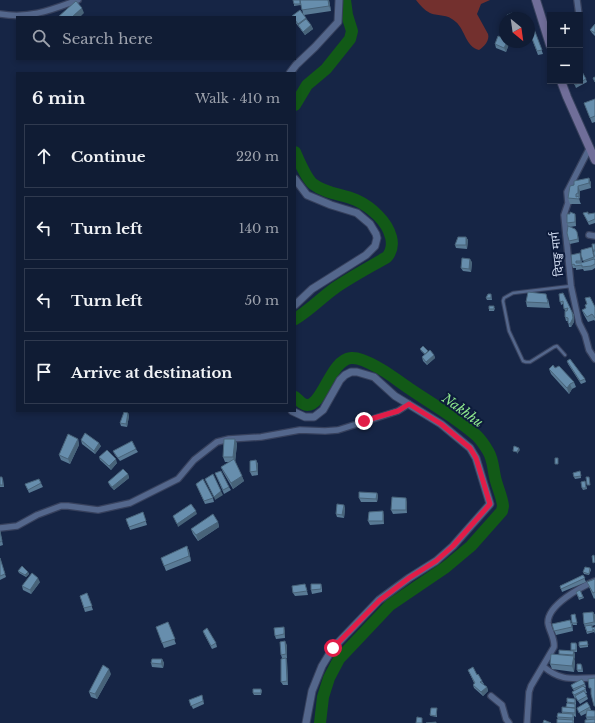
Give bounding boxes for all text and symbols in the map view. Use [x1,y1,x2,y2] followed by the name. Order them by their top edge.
[499,12,535,48] north arrow
[547,12,583,84] map controls
[547,12,583,48] button: +
[16,16,296,60] search box
[30,27,52,49] icon: search
[62,29,153,48] text: Search here
[547,48,583,84] button: −
[32,88,85,109] text: 6 min
[195,90,280,107] text: Walk · 410 m
[33,145,55,167] icon: ahead
[71,147,146,166] text: Continue
[236,148,279,165] text: 220 m
[33,217,55,239] icon: left
[71,219,142,238] text: Turn left
[239,220,279,237] text: 140 m
[547,230,566,277] street label: दिपङ्ख मार्ग
[33,289,55,311] icon: left
[71,291,142,310] text: Turn left
[245,292,279,309] text: 50 m
[33,361,55,383] icon: arrive
[71,363,232,382] text: Arrive at destination
[438,389,487,431] water label: Nakhhu
[355,412,373,430] route end
[324,639,342,657] route start

